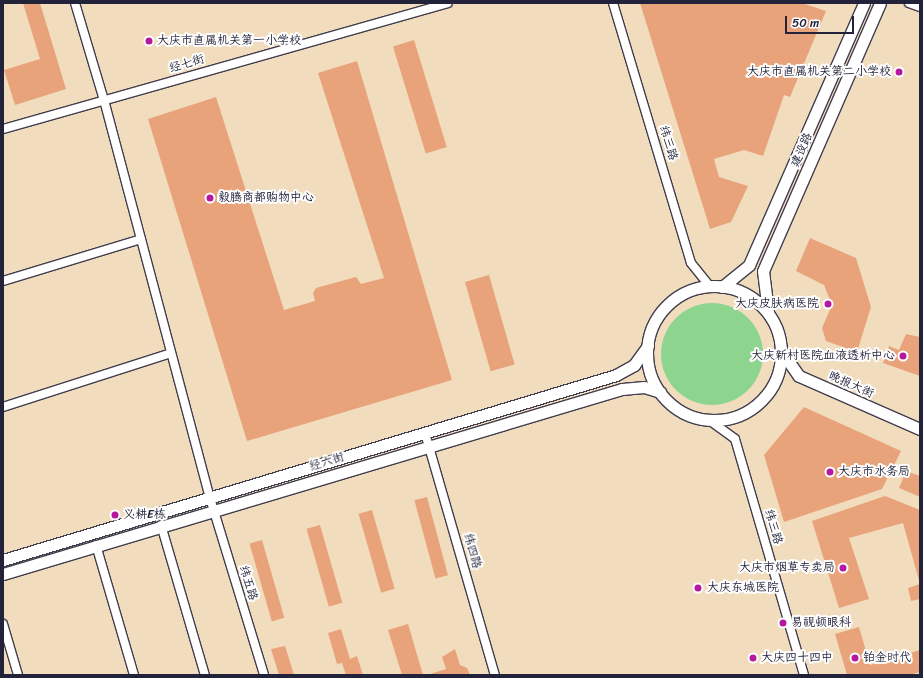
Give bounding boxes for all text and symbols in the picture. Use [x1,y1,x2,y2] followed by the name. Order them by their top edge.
[787,8,856,34] scale bar
[792,12,819,34] text: 50 m
[157,34,301,48] place label: 大庆市直属机关第一小学校
[144,36,154,46] marker: 大庆市直属机关第一小学校
[168,52,206,76] street label: 经七街
[747,65,891,79] place label: 大庆市直属机关第二小学校
[894,67,904,77] marker: 大庆市直属机关第二小学校
[656,124,680,162] street label: 纬三路
[788,131,816,169] street label: 建设路
[218,191,314,205] place label: 毅腾商都购物中心
[205,193,215,203] marker: 毅腾商都购物中心
[735,297,819,311] place label: 大庆皮肤病医院
[822,298,834,310] marker: 大庆皮肤病医院
[751,349,895,363] place label: 大庆新村医院血液透析中心
[898,351,908,361] marker: 大庆新村医院血液透析中心
[826,369,876,401] street label: 晚报大街
[308,450,346,474] street label: 经六街
[838,465,910,479] place label: 大庆市水务局
[825,467,835,477] marker: 大庆市水务局
[123,508,166,522] place label: 义耕E栋
[761,508,785,546] street label: 纬三路
[110,510,120,520] marker: 义耕E栋
[460,532,484,570] street label: 纬四路
[739,561,835,575] place label: 大庆市烟草专卖局
[838,563,848,573] marker: 大庆市烟草专卖局
[236,564,260,602] street label: 纬五路
[707,581,779,595] place label: 大庆东城医院
[692,582,704,594] marker: 大庆东城医院
[791,616,851,630] place label: 易视顿眼科
[778,618,788,628] marker: 易视顿眼科
[761,651,833,665] place label: 大庆四十四中
[863,651,911,665] place label: 铂金时代
[748,653,758,663] marker: 大庆四十四中
[850,653,860,663] marker: 铂金时代

